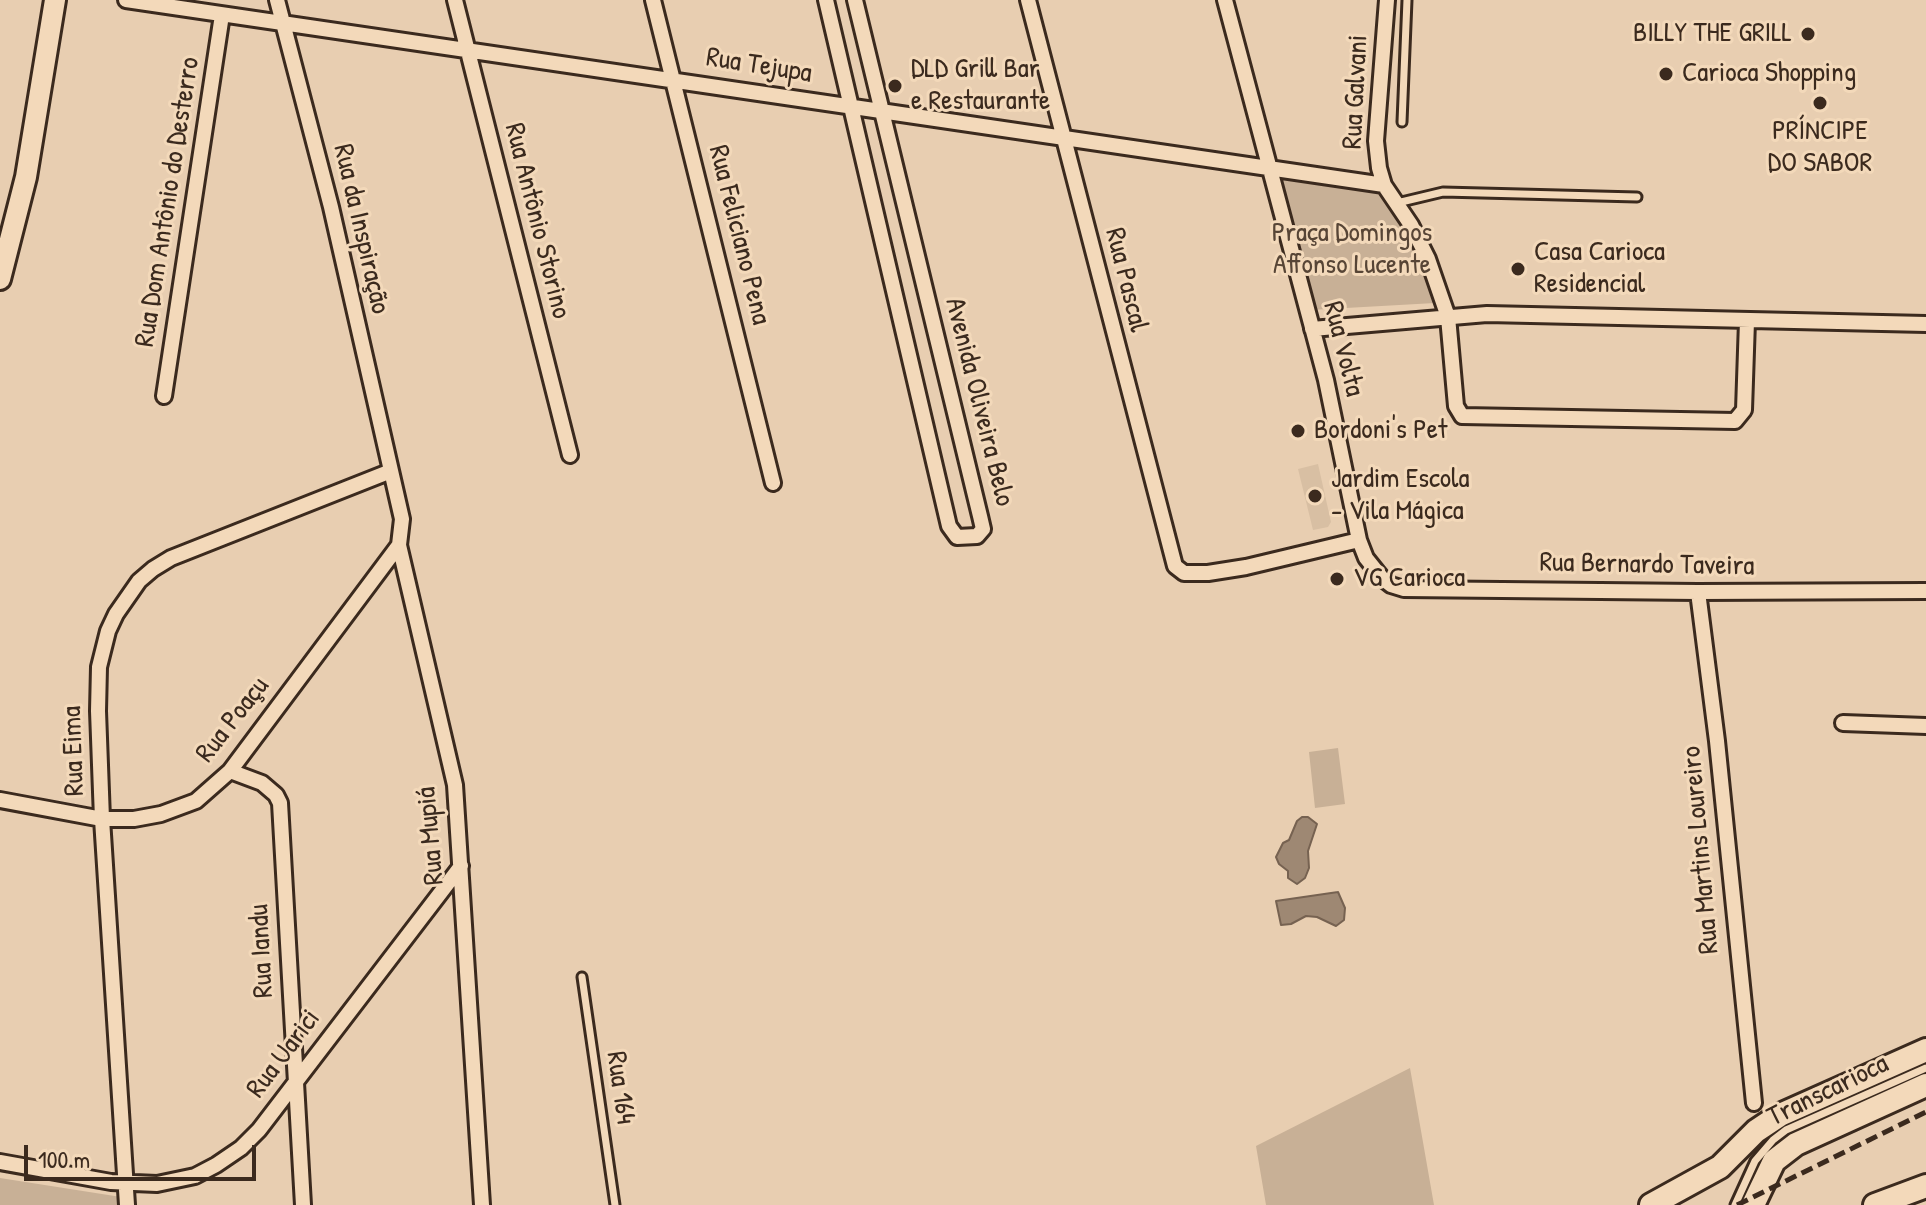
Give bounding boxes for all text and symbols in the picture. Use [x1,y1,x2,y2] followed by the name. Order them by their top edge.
[1633,17,1792,51] place label: BILLY THE GRILL
[1799,25,1817,43] marker: BILLY THE GRILL
[1336,34,1376,150] street label: Rua Galvani
[704,41,814,91] street label: Rua Tejupa
[911,53,1050,119] place label: DLD Grill Bar e Restaurante
[129,55,207,349] street label: Rua Dom Antônio do Desterro
[1682,57,1856,91] place label: Carioca Shopping
[1657,65,1675,83] marker: Carioca Shopping
[886,77,904,95] marker: DLD Grill Bar e Restaurante
[1811,94,1829,112] marker: PRÍNCIPE DO SABOR
[1768,115,1872,181] place label: PRÍNCIPE DO SABOR
[497,120,577,322] street label: Rua Antônio Storino
[325,141,397,317] street label: Rua da Inspiração
[701,142,777,328] street label: Rua Feliciano Pena
[1272,217,1432,283] park label: Praça Domingos Affonso Lucente
[1097,225,1155,335] street label: Rua Pascal
[1534,236,1665,302] place label: Casa Carioca Residencial
[1509,260,1527,278] marker: Casa Carioca Residencial
[937,294,1021,510] street label: Avenida Oliveira Belo
[1315,298,1371,400] street label: Rua Volta
[1314,414,1447,448] place label: Bordoni's Pet
[1289,422,1307,440] marker: Bordoni's Pet
[1331,463,1470,529] place label: Jardim Escola - Vila Mágica
[1306,487,1324,505] marker: Jardim Escola - Vila Mágica
[1539,546,1755,584] street label: Rua Bernardo Taveira
[1353,562,1465,596] place label: VG Carioca
[1328,570,1346,588] marker: VG Carioca
[189,671,277,769] street label: Rua Poaçu
[56,705,92,797] street label: Rua Eima
[1675,745,1727,955] street label: Rua Martins Loureiro
[410,786,452,886] street label: Rua Mupiá
[243,903,281,999] street label: Rua Iandu
[240,1003,328,1105] street label: Rua Uarici
[1762,1047,1894,1135] street label: Transcarioca
[598,1049,642,1127] street label: Rua 164
[28,1129,260,1179] scale bar
[38,1143,90,1175] text: 100 m

